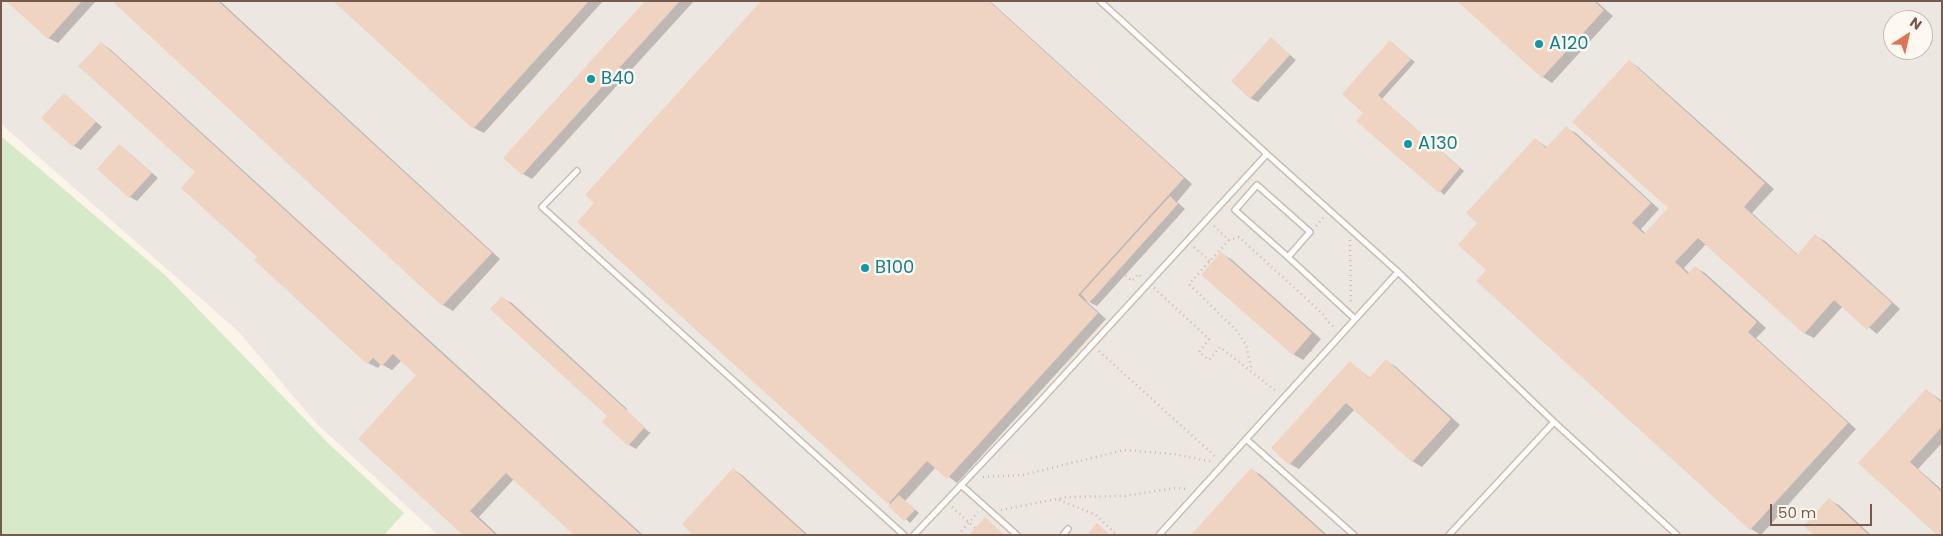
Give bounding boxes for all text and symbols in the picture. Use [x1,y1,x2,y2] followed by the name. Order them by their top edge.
[1883,10,1933,60] north arrow
[1906,12,1926,35] text: N
[1549,33,1589,55] place label: A120
[1533,38,1545,50] marker: A120
[601,68,635,90] place label: B40
[585,73,597,85] marker: B40
[1418,133,1458,155] place label: A130
[1402,138,1414,150] marker: A130
[875,257,914,279] place label: B100
[859,262,871,274] marker: B100
[1773,494,1876,526] scale bar
[1778,502,1816,523] text: 50 m

